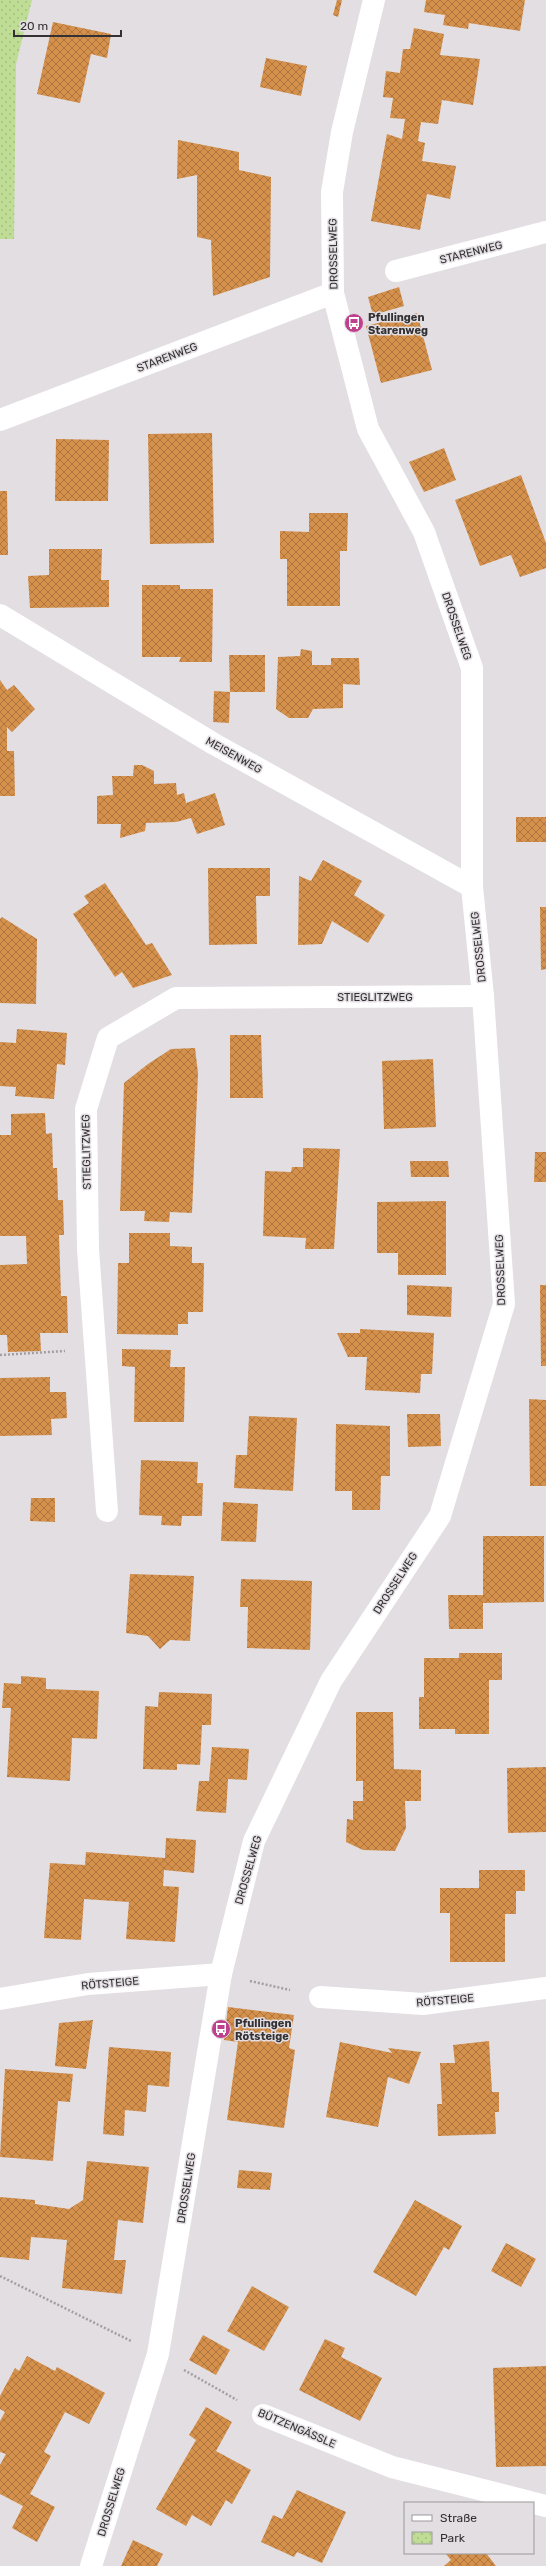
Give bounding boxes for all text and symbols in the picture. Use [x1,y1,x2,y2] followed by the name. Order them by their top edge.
[14,12,121,38] scale bar
[20,19,48,33] text: 20 m
[326,218,341,290] street label: DROSSELWEG
[438,238,504,267] street label: STARENWEG
[368,311,428,337] place label: Pfullingen Starenweg
[343,312,365,334] bus stop icon: Pfullingen Starenweg
[135,340,199,375] street label: STARENWEG
[439,590,474,662] street label: DROSSELWEG
[203,735,264,776] street label: MEISENWEG
[468,911,489,983] street label: DROSSELWEG
[337,991,413,1004] street label: STIEGLITZWEG
[79,1114,94,1190] street label: STIEGLITZWEG
[493,1234,508,1306] street label: DROSSELWEG
[371,1550,420,1617] street label: DROSSELWEG
[232,1834,265,1906] street label: DROSSELWEG
[81,1974,140,1992] street label: RÖTSTEIGE
[416,1991,475,2009] street label: RÖTSTEIGE
[235,2017,291,2043] place label: Pfullingen Rötsteige
[210,2018,232,2040] bus stop icon: Pfullingen Rötsteige
[175,2152,198,2224] street label: DROSSELWEG
[256,2406,338,2451] street label: BÜTZENGÄSSLE
[95,2466,128,2538] street label: DROSSELWEG
[404,2502,534,2554] legend
[440,2511,477,2525] text: Straße
[440,2531,466,2545] text: Park

